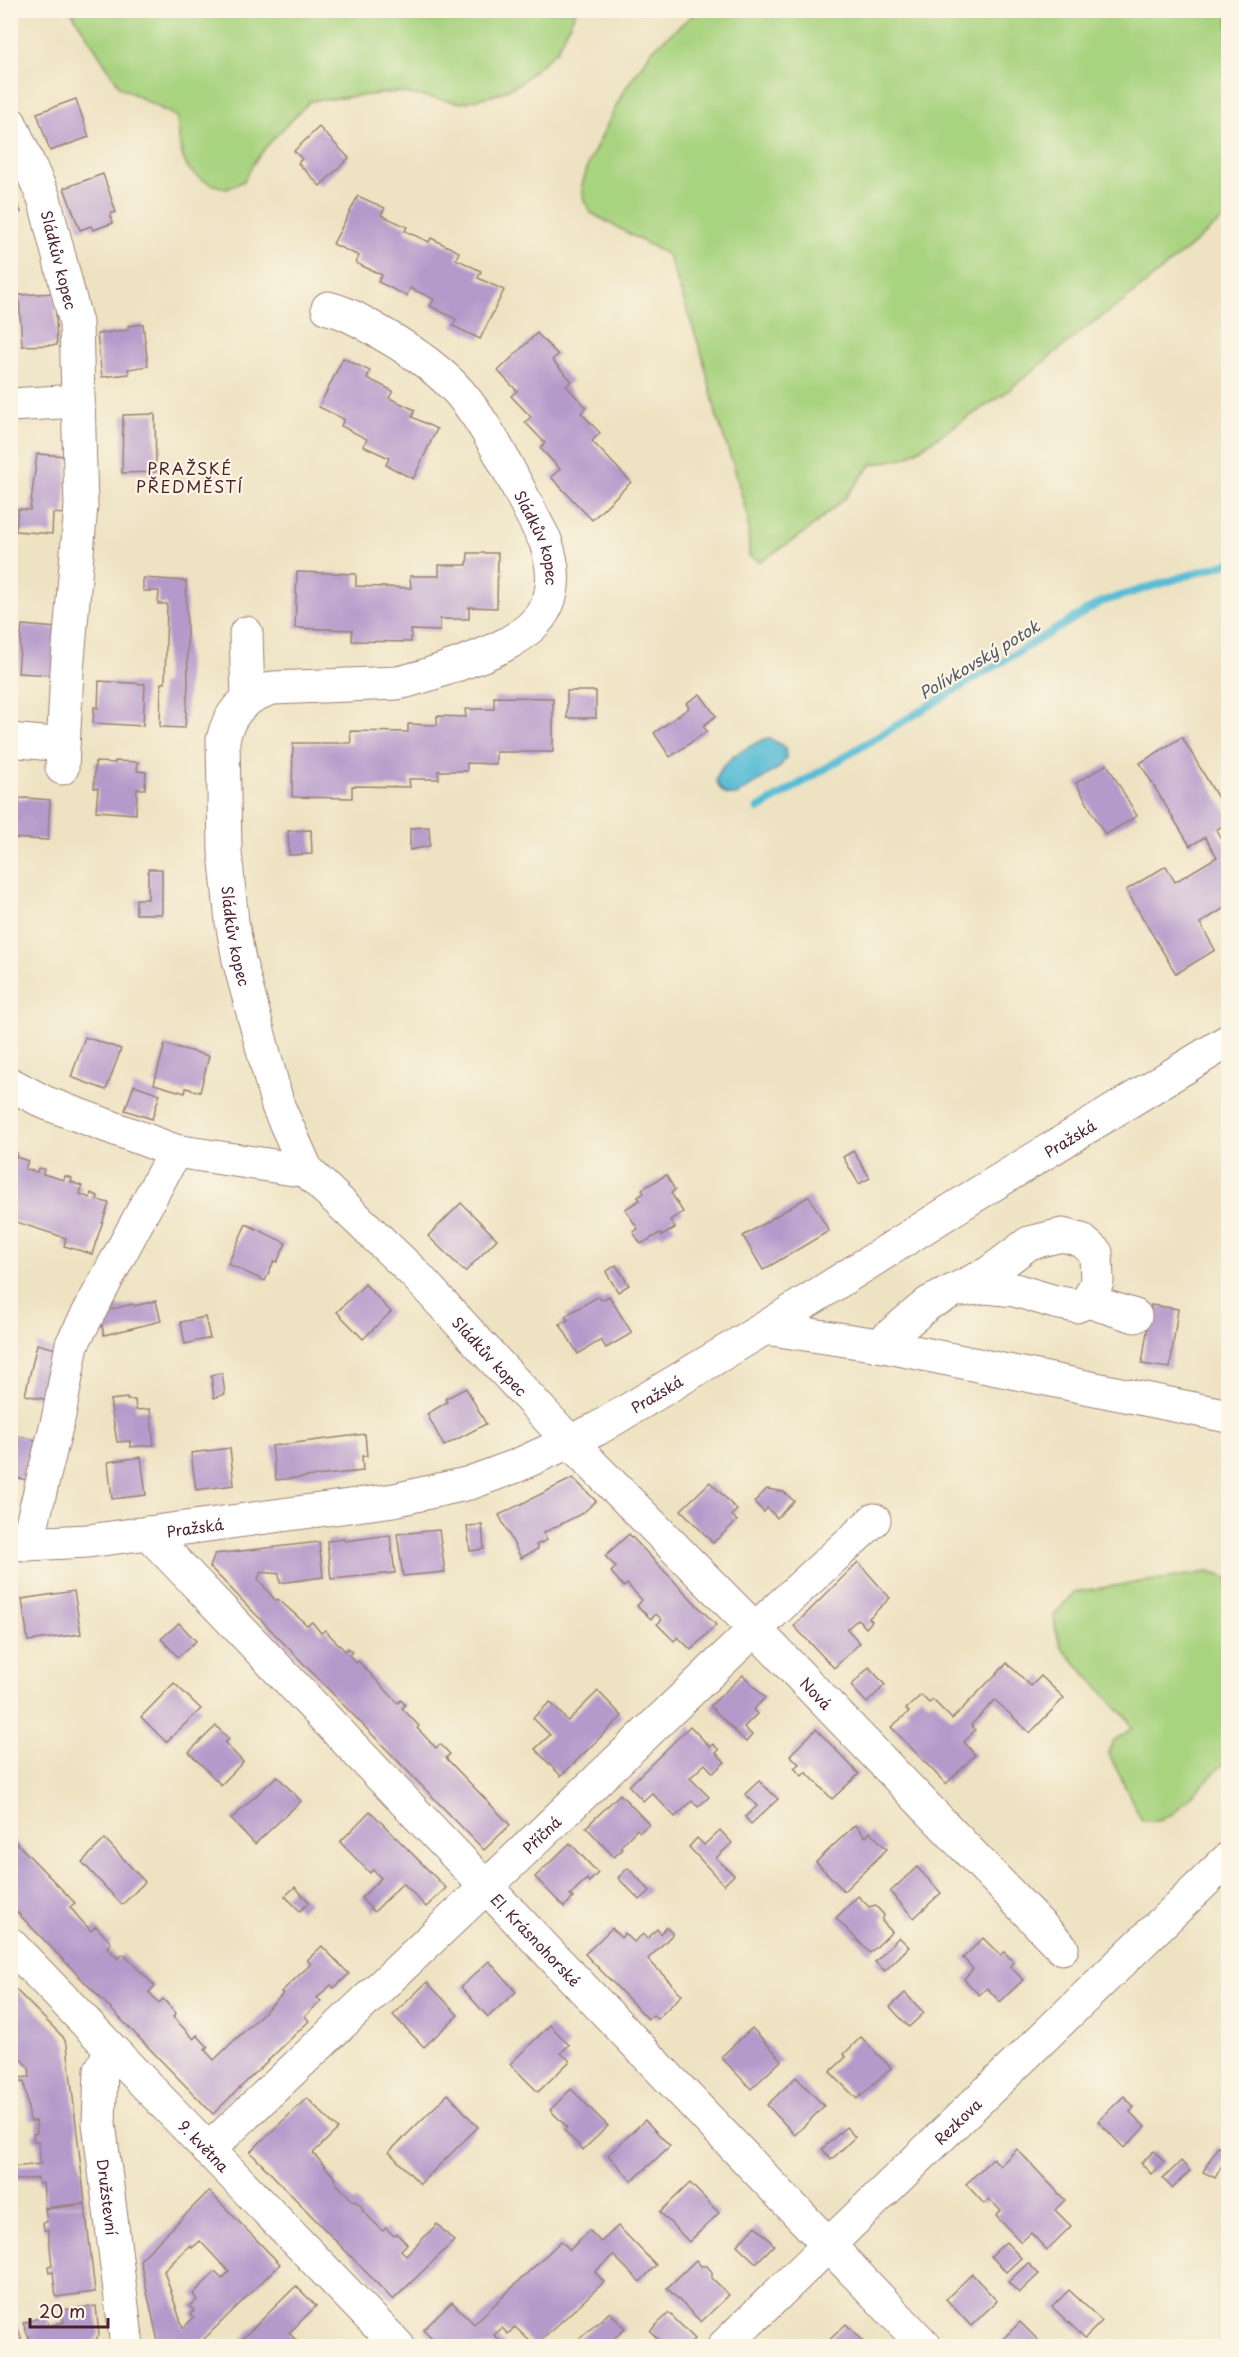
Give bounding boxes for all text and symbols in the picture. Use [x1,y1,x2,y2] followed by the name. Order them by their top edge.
[36,208,84,312] street label: Sládkův kopec
[136,456,244,498] district label: PRAŽSKÉ PŘEDMĚSTÍ
[510,486,564,586] street label: Sládkův kopec
[914,613,1045,705] water label: Polívkovský potok
[217,885,257,989] street label: Sládkův kopec
[1039,1113,1100,1162] street label: Pražská
[448,1311,533,1401] street label: Sládkův kopec
[626,1368,687,1418] street label: Pražská
[165,1511,225,1542] street label: Pražská
[795,1671,838,1715] street label: Nová
[516,1809,566,1858] street label: Příčná
[486,1888,586,1991] street label: El. Krásnohorské
[928,2092,986,2149] street label: Rezkova
[174,2114,236,2177] street label: 9. května
[92,2158,125,2237] street label: Družstevní
[30,2291,108,2329] scale bar
[39,2297,85,2324] text: 20 m

